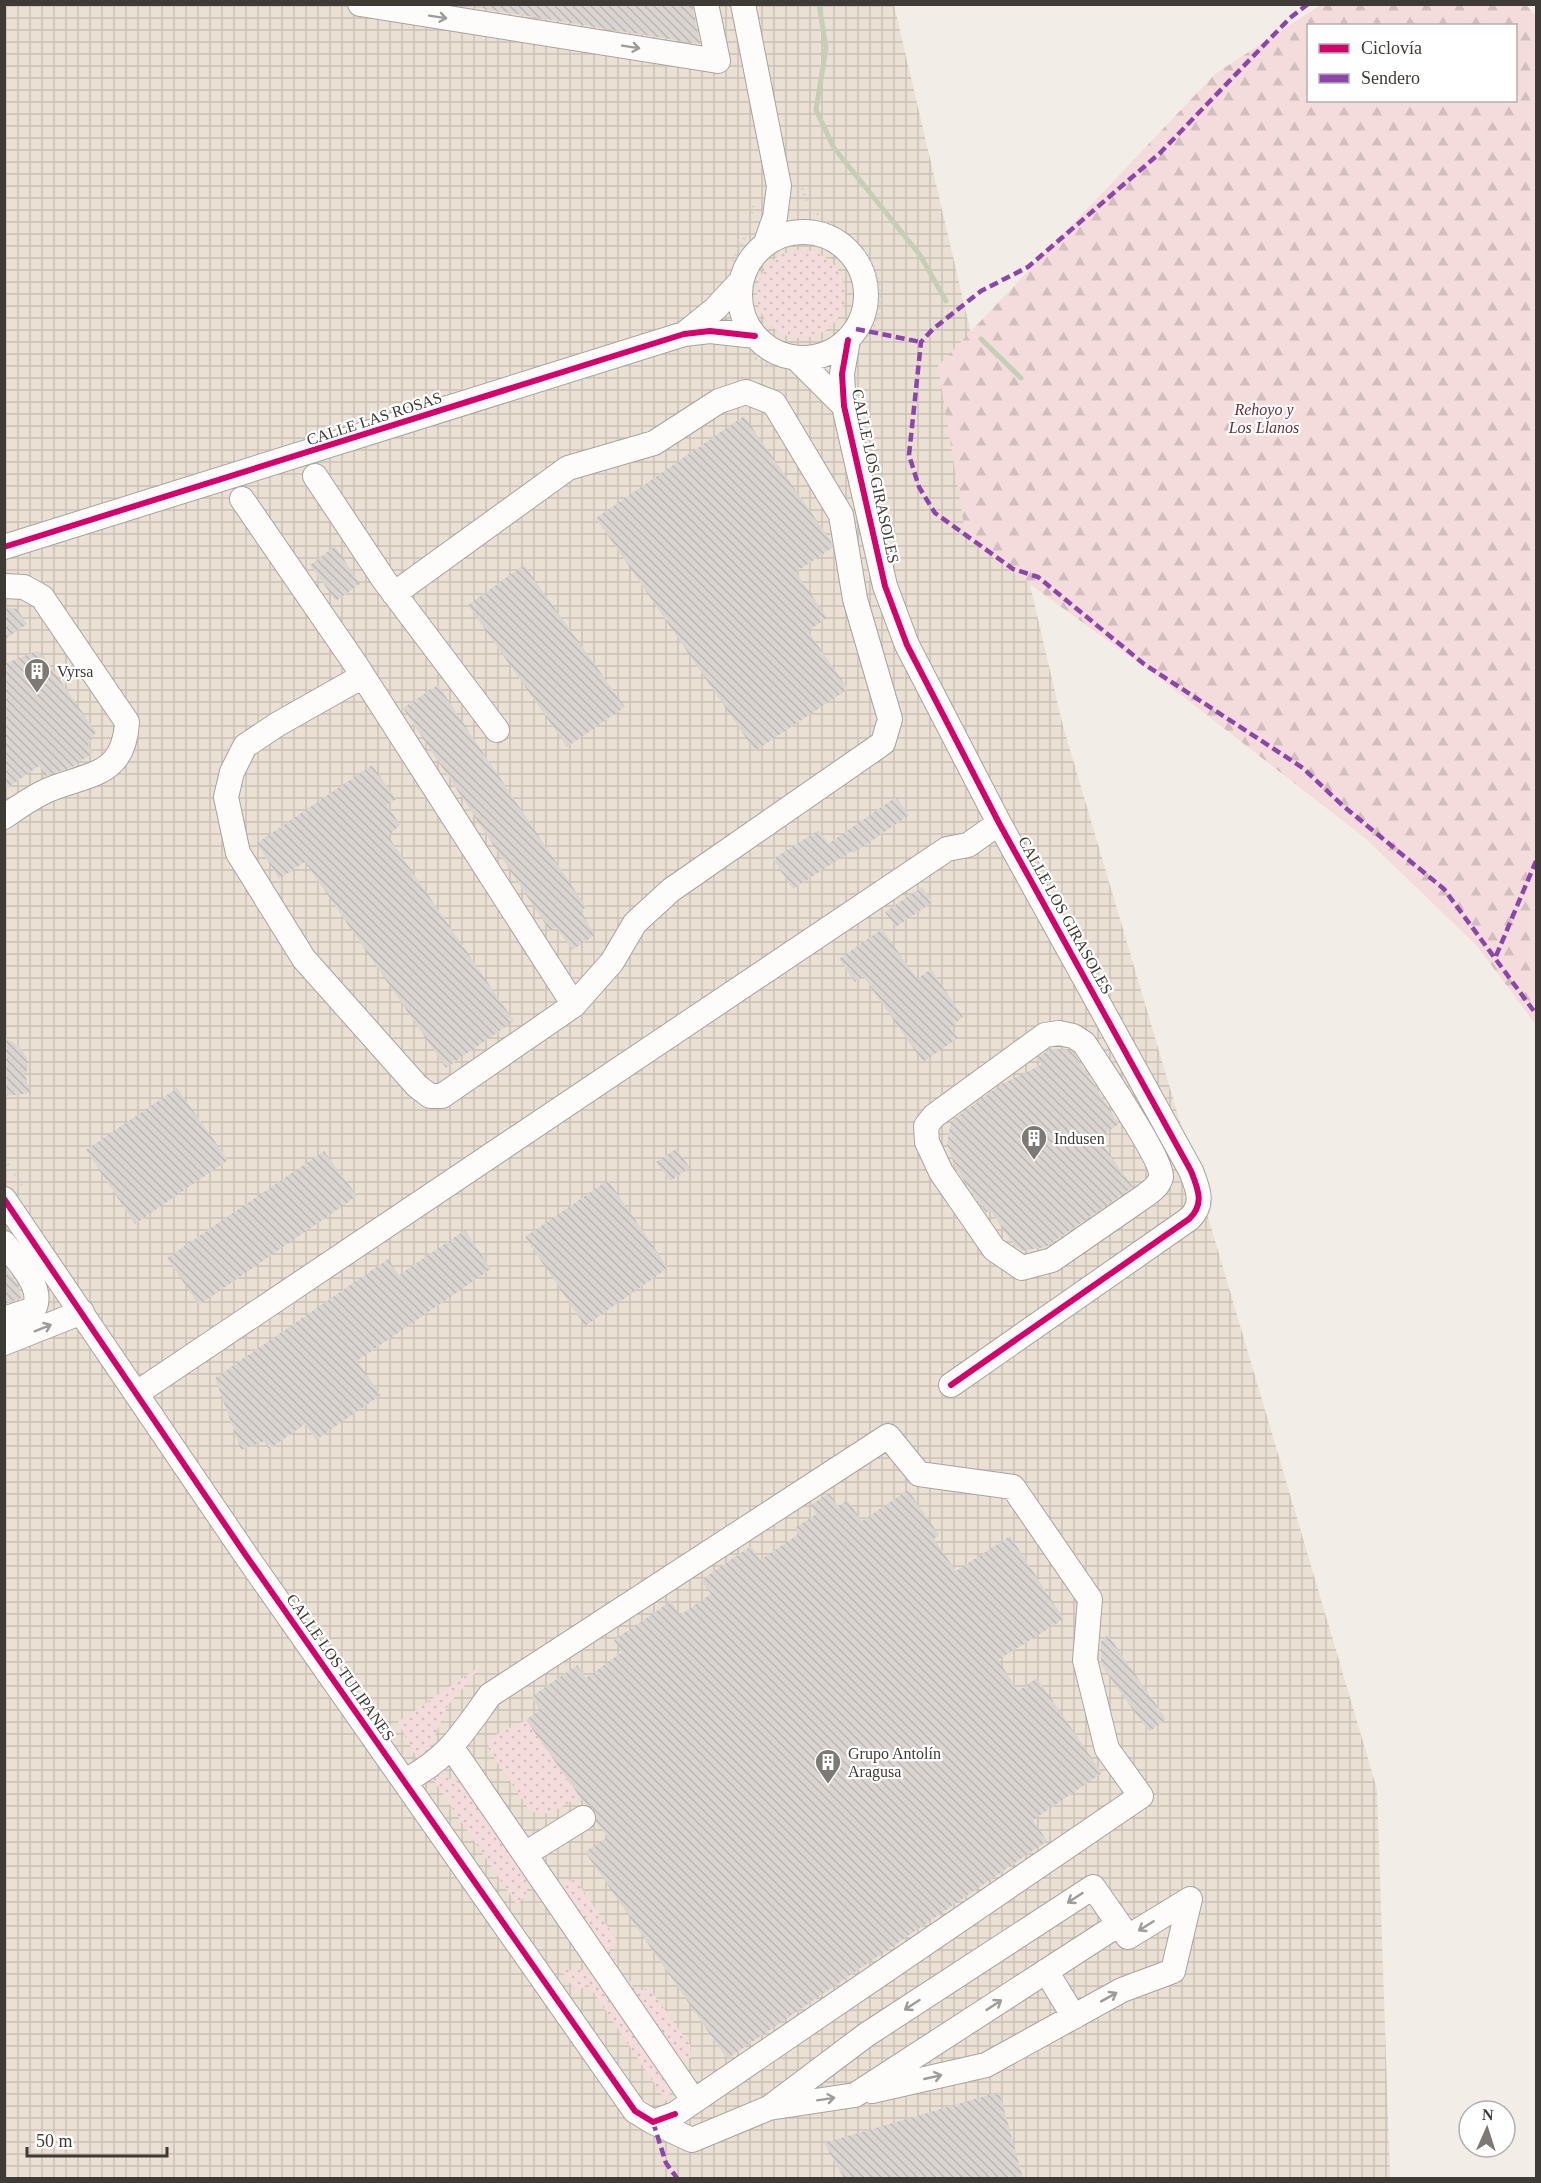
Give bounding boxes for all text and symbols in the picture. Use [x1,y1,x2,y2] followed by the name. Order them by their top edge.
[428,11,448,22] one-way arrow
[1307,24,1517,102] legend
[1361,38,1422,58] text: Ciclovía
[621,42,640,53] one-way arrow
[1361,68,1420,88] text: Sendero
[849,387,902,565] street label: CALLE LOS GIRASOLES
[304,389,444,448] street label: CALLE LAS ROSAS
[1228,401,1299,436] park label: Rehoyo y Los Llanos
[22,656,52,694] building icon: Vyrsa
[57,663,93,681] place label: Vyrsa
[1015,833,1116,997] street label: CALLE LOS GIRASOLES
[1019,1123,1049,1161] building icon: Indusen
[1054,1130,1105,1147] place label: Indusen
[34,1321,52,1332] one-way arrow
[283,1591,398,1744] street label: CALLE LOS TULIPANES
[848,1745,941,1781] place label: Grupo Antolín Aragusa
[813,1747,843,1785] building icon: Grupo Antolín Aragusa
[1067,1893,1084,1905] one-way arrow
[1138,1920,1155,1932] one-way arrow
[1100,1991,1117,2003] one-way arrow
[904,1999,921,2011] one-way arrow
[986,1999,1002,2011] one-way arrow
[923,2071,942,2082] one-way arrow
[816,2094,836,2105] one-way arrow
[1457,2099,1517,2159] north arrow
[1482,2106,1494,2123] text: N
[27,2120,166,2158] scale bar
[36,2131,73,2151] text: 50 m

